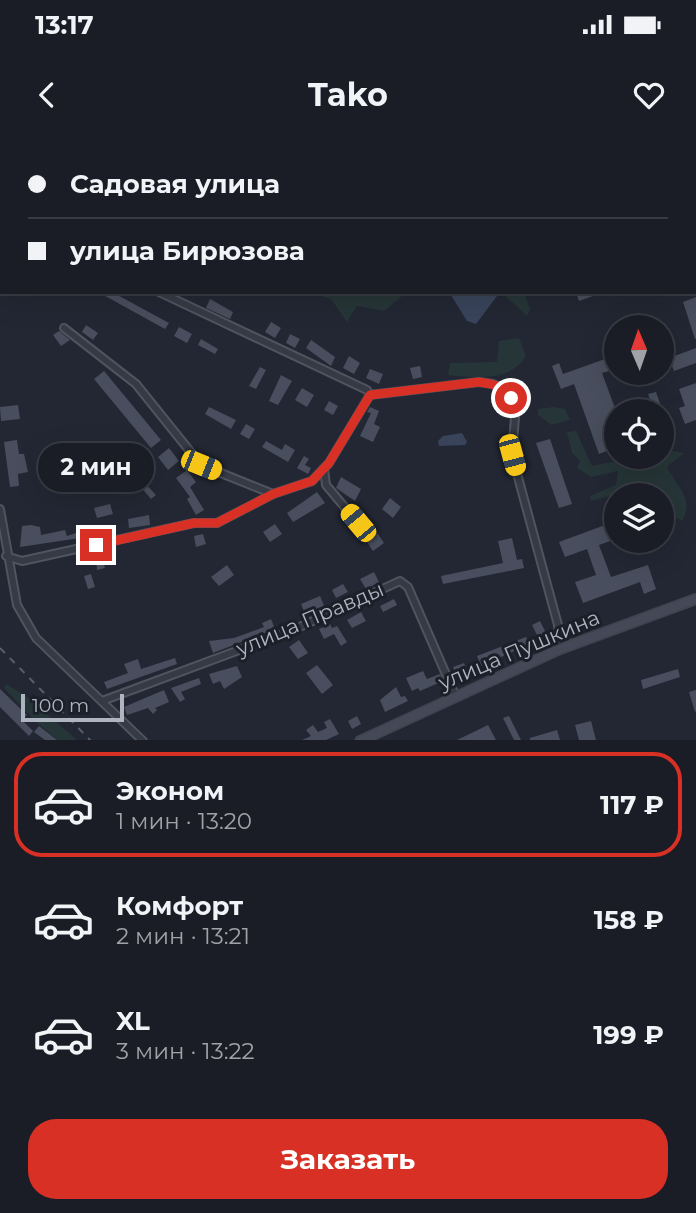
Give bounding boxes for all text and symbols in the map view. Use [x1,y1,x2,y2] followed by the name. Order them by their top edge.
[35,9,94,41] text: 13:17
[308,75,388,114] text: Tako
[28,76,66,114] icon: back
[630,76,668,114] icon: heart
[70,168,280,200] text: Садовая улица
[70,235,305,267] text: улица Бирюзова
[604,315,674,385] north arrow
[604,315,674,553] map controls
[495,382,527,414] route start
[604,399,674,469] button: locate
[497,432,528,478] car
[38,444,154,492] callout: 2 мин
[178,447,225,483] car
[60,453,132,481] text: 2 мин
[604,483,674,553] button: layers
[337,500,380,546] car
[80,529,112,561] route end
[231,576,387,661] street label: улица Правды
[434,604,603,695] street label: улица Пушкина
[21,692,124,723] scale bar
[32,694,89,717] text: 100 m
[32,773,95,836] icon: car
[116,775,224,807] text: Эконом
[600,789,664,821] text: 117 ₽
[116,807,252,835] text: 1 мин · 13:20
[32,888,95,951] icon: car
[116,890,243,922] text: Комфорт
[594,904,664,936] text: 158 ₽
[116,922,250,950] text: 2 мин · 13:21
[32,1003,95,1066] icon: car
[116,1005,150,1037] text: XL
[593,1019,664,1051] text: 199 ₽
[116,1037,255,1065] text: 3 мин · 13:22
[28,1119,668,1199] button: Заказать

